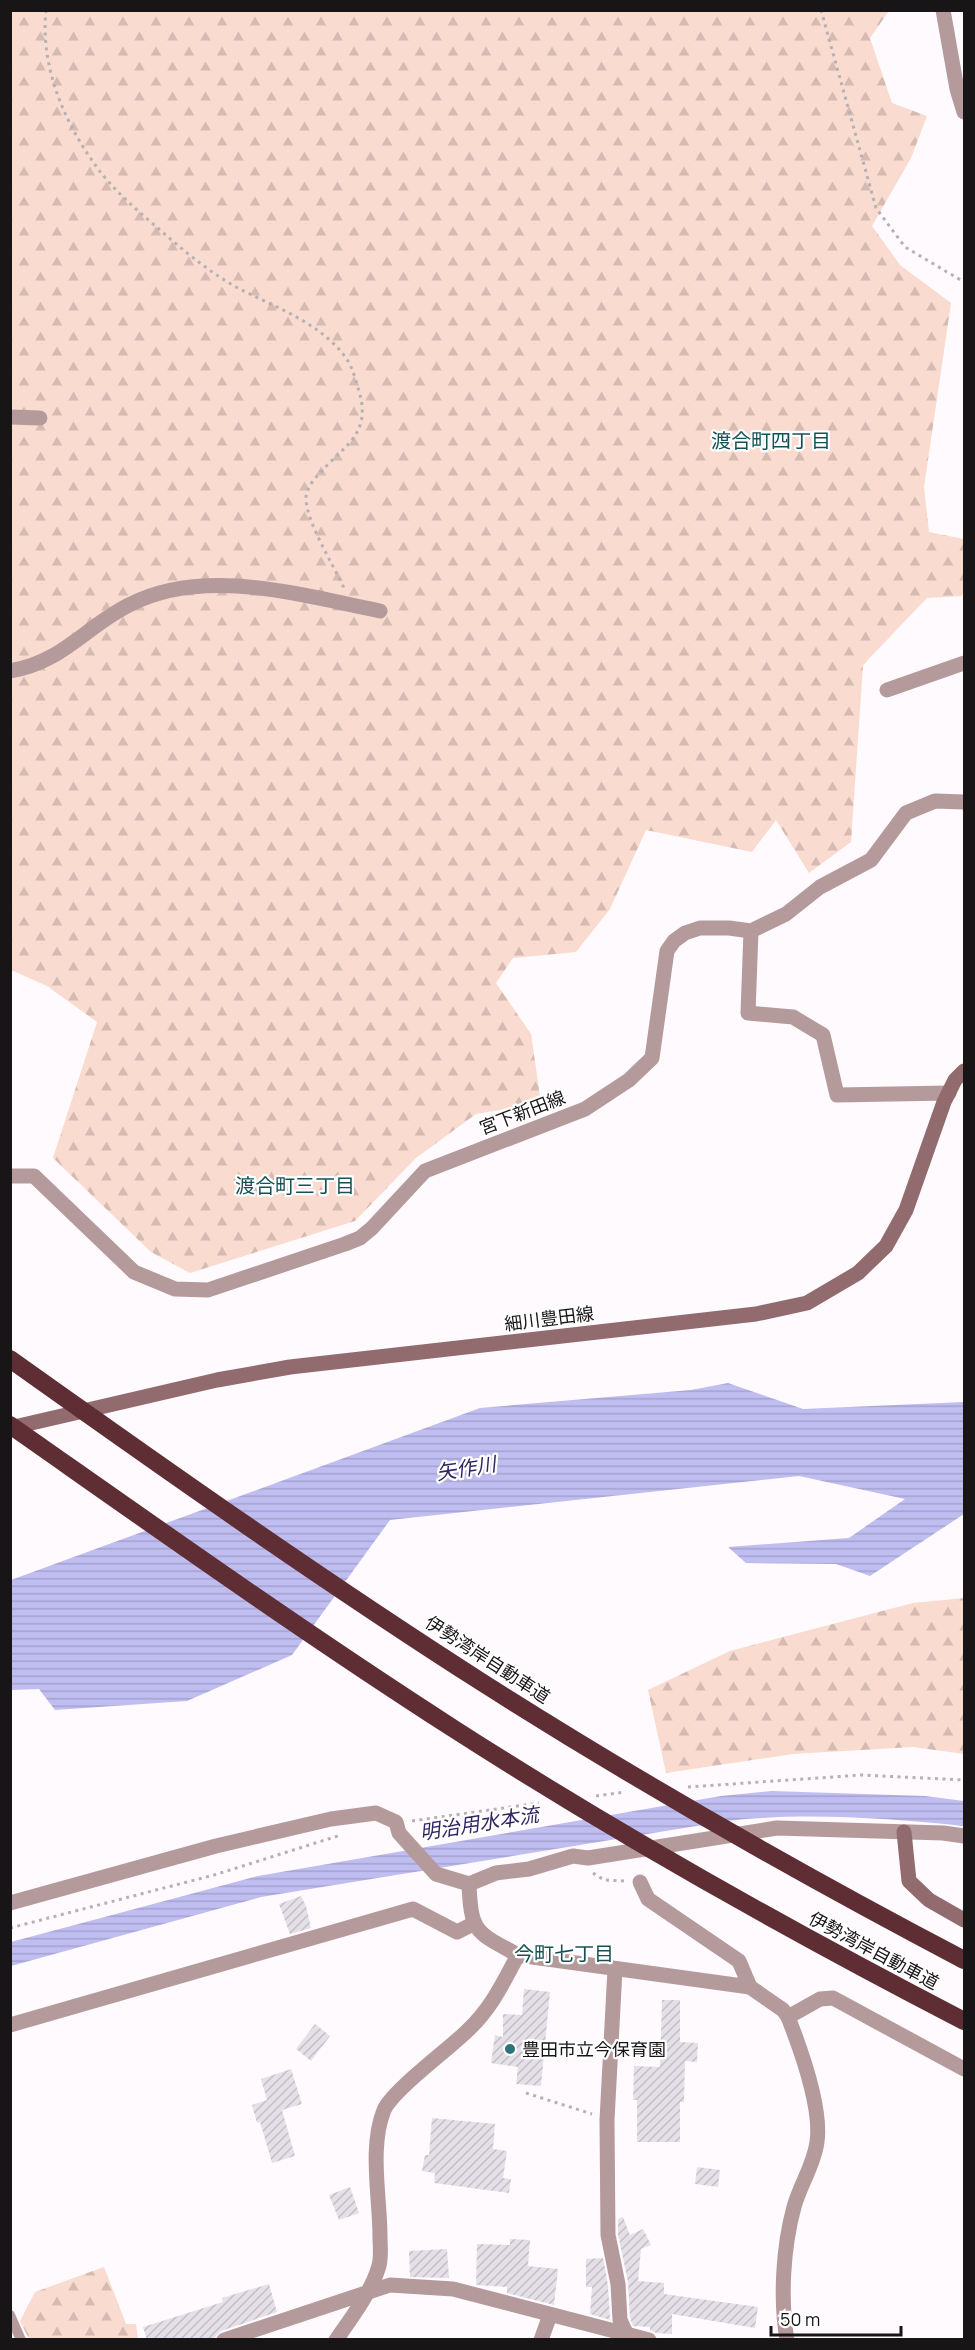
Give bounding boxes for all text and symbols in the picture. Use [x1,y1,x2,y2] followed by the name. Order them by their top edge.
[711,427,831,454] district label: 渡合町四丁目
[476,1085,568,1139] street label: 宮下新田線
[235,1172,355,1199] district label: 渡合町三丁目
[503,1301,595,1335] street label: 細川豊田線
[434,1450,500,1486] water label: 矢作川
[421,1610,555,1708] street label: 伊勢湾岸自動車道
[418,1800,543,1846] water label: 明治用水本流
[805,1906,943,1994] street label: 伊勢湾岸自動車道
[514,1940,614,1967] district label: 今町七丁目
[522,2037,666,2061] place label: 豊田市立今保育園
[503,2042,517,2056] marker: 豊田市立今保育園
[771,2299,902,2337] scale bar
[780,2307,820,2331] text: 50 m

